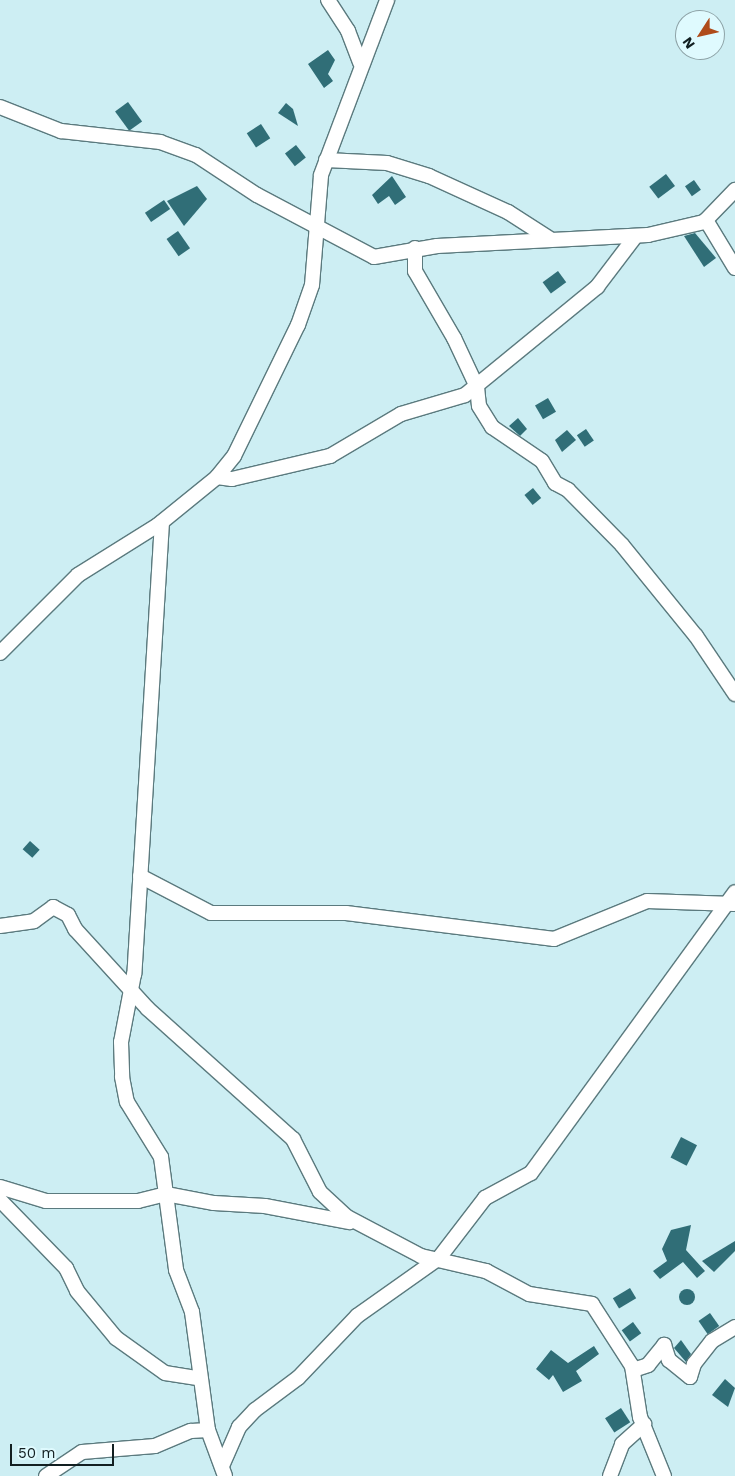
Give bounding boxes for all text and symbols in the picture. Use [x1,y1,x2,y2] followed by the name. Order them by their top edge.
[675,10,725,60] north arrow
[679,34,698,52] text: N
[12,1434,116,1466] scale bar
[18,1444,55,1462] text: 50 m

